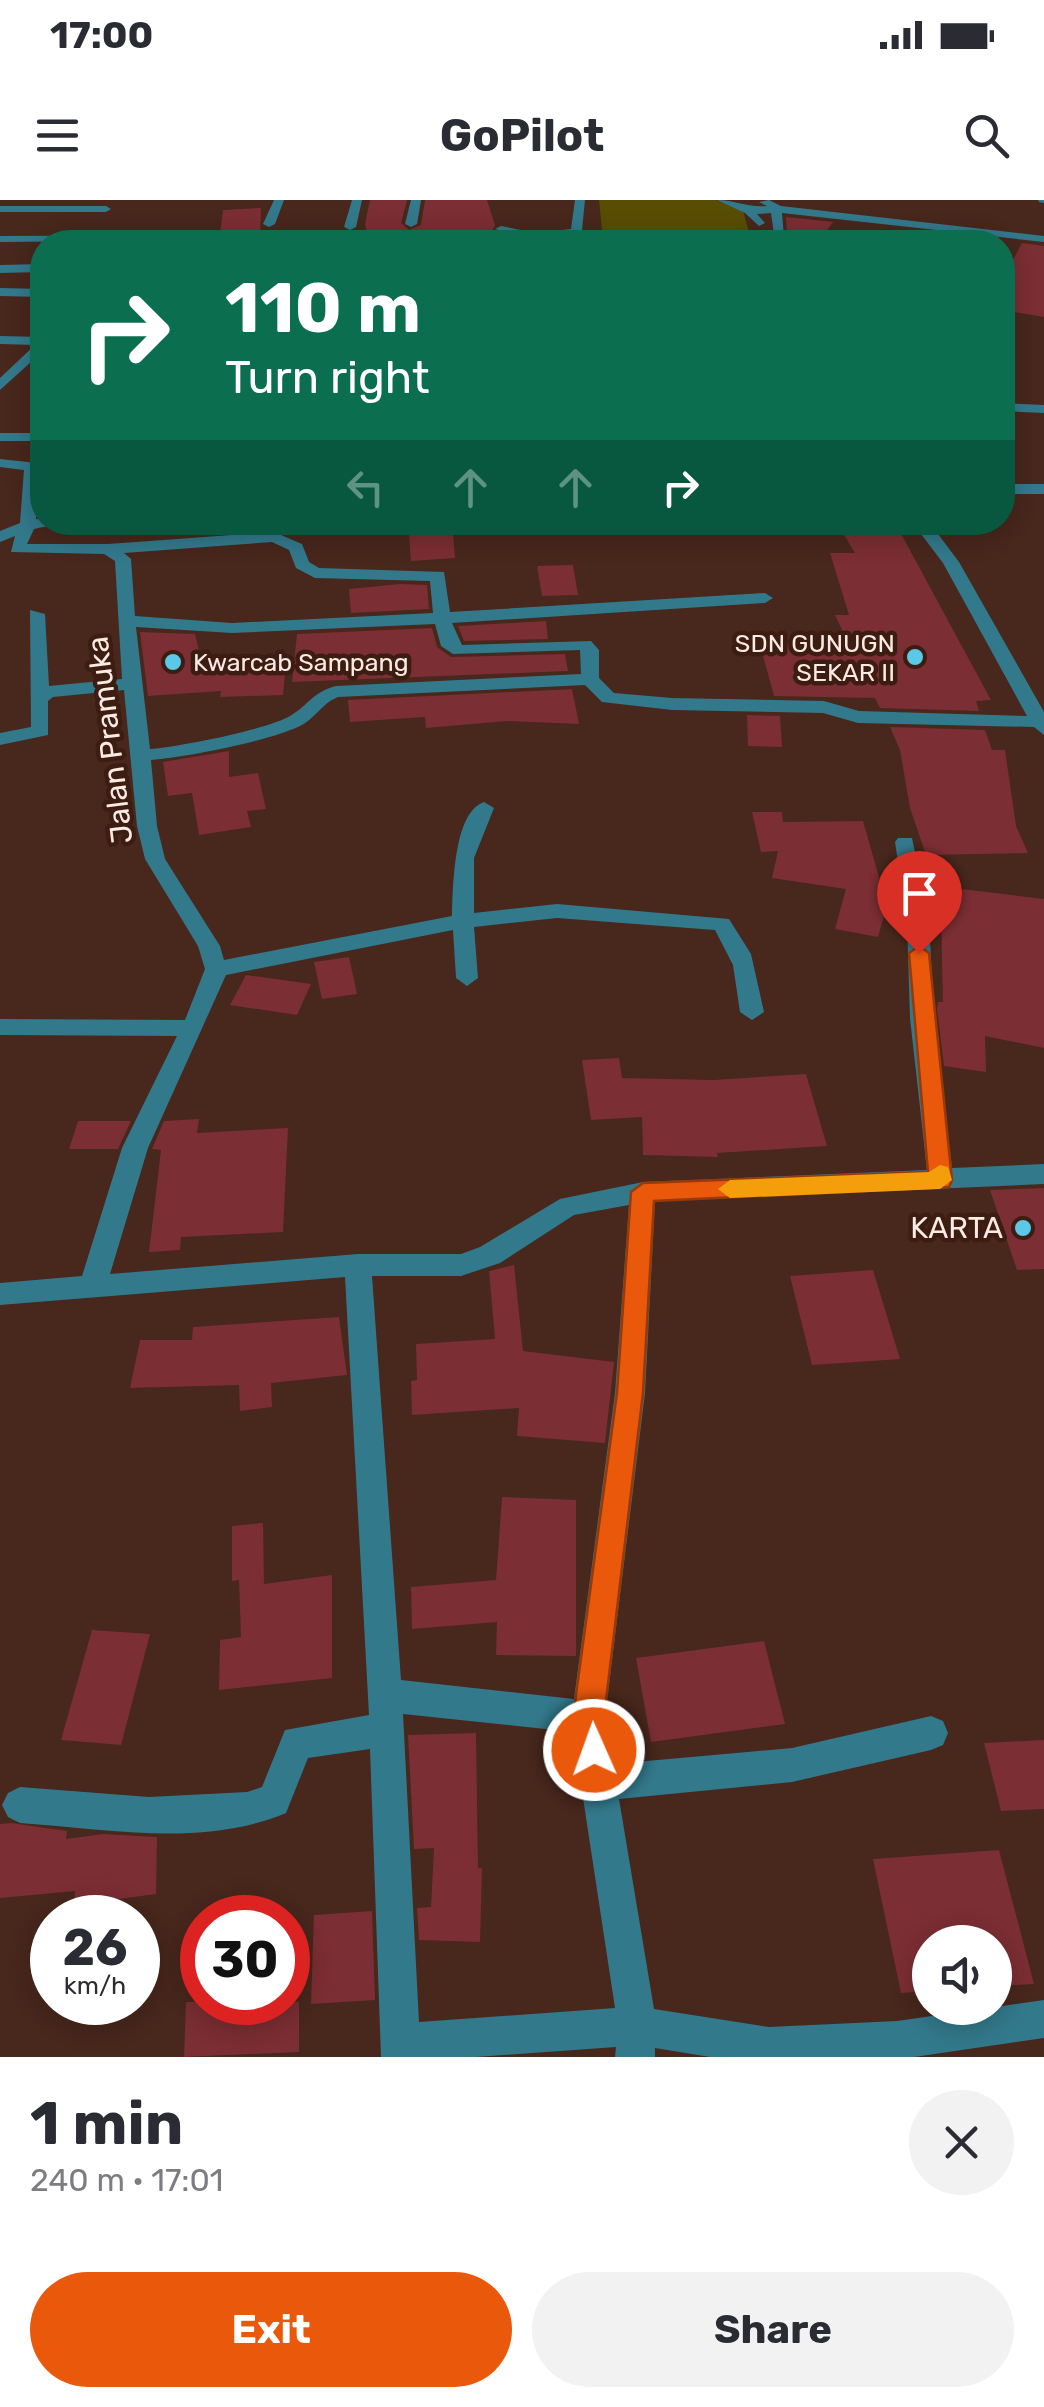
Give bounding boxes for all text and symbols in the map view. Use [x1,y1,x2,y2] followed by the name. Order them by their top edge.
[50,12,153,58] text: 17:00
[30,108,85,163] icon: menu
[959,108,1014,163] icon: search
[440,109,604,162] text: GoPilot
[225,267,421,350] text: 110 m
[60,270,190,400] icon: right
[225,351,429,404] text: Turn right
[338,460,393,515] icon: left
[443,460,498,515] icon: ahead
[548,460,603,515] icon: ahead
[653,460,708,515] icon: right
[735,629,895,687] place label: SDN GUNUGN SEKAR II
[79,634,141,846] street label: Jalan Pramuka
[904,646,926,668] marker: SDN GUNUGN SEKAR II
[193,648,409,677] place label: Kwarcab Sampang
[162,651,184,673] marker: Kwarcab Sampang
[877,851,962,954] pin
[892,866,947,921] icon: arrive
[910,1210,1003,1246] place label: KARTA
[1012,1217,1034,1239] marker: KARTA
[542,1698,646,1802] position arrow
[180,1895,310,2025] speed limit sign: 30
[62,1918,128,1978] text: 26
[912,1925,1012,2025] map controls
[912,1925,1012,2025] button: sound
[64,1971,126,2000] text: km/h
[30,2088,183,2159] text: 1 min
[909,2090,1014,2195] button: close
[30,2161,224,2199] text: 240 m · 17:01
[30,2272,512,2387] button: Exit
[532,2272,1014,2387] button: Share

